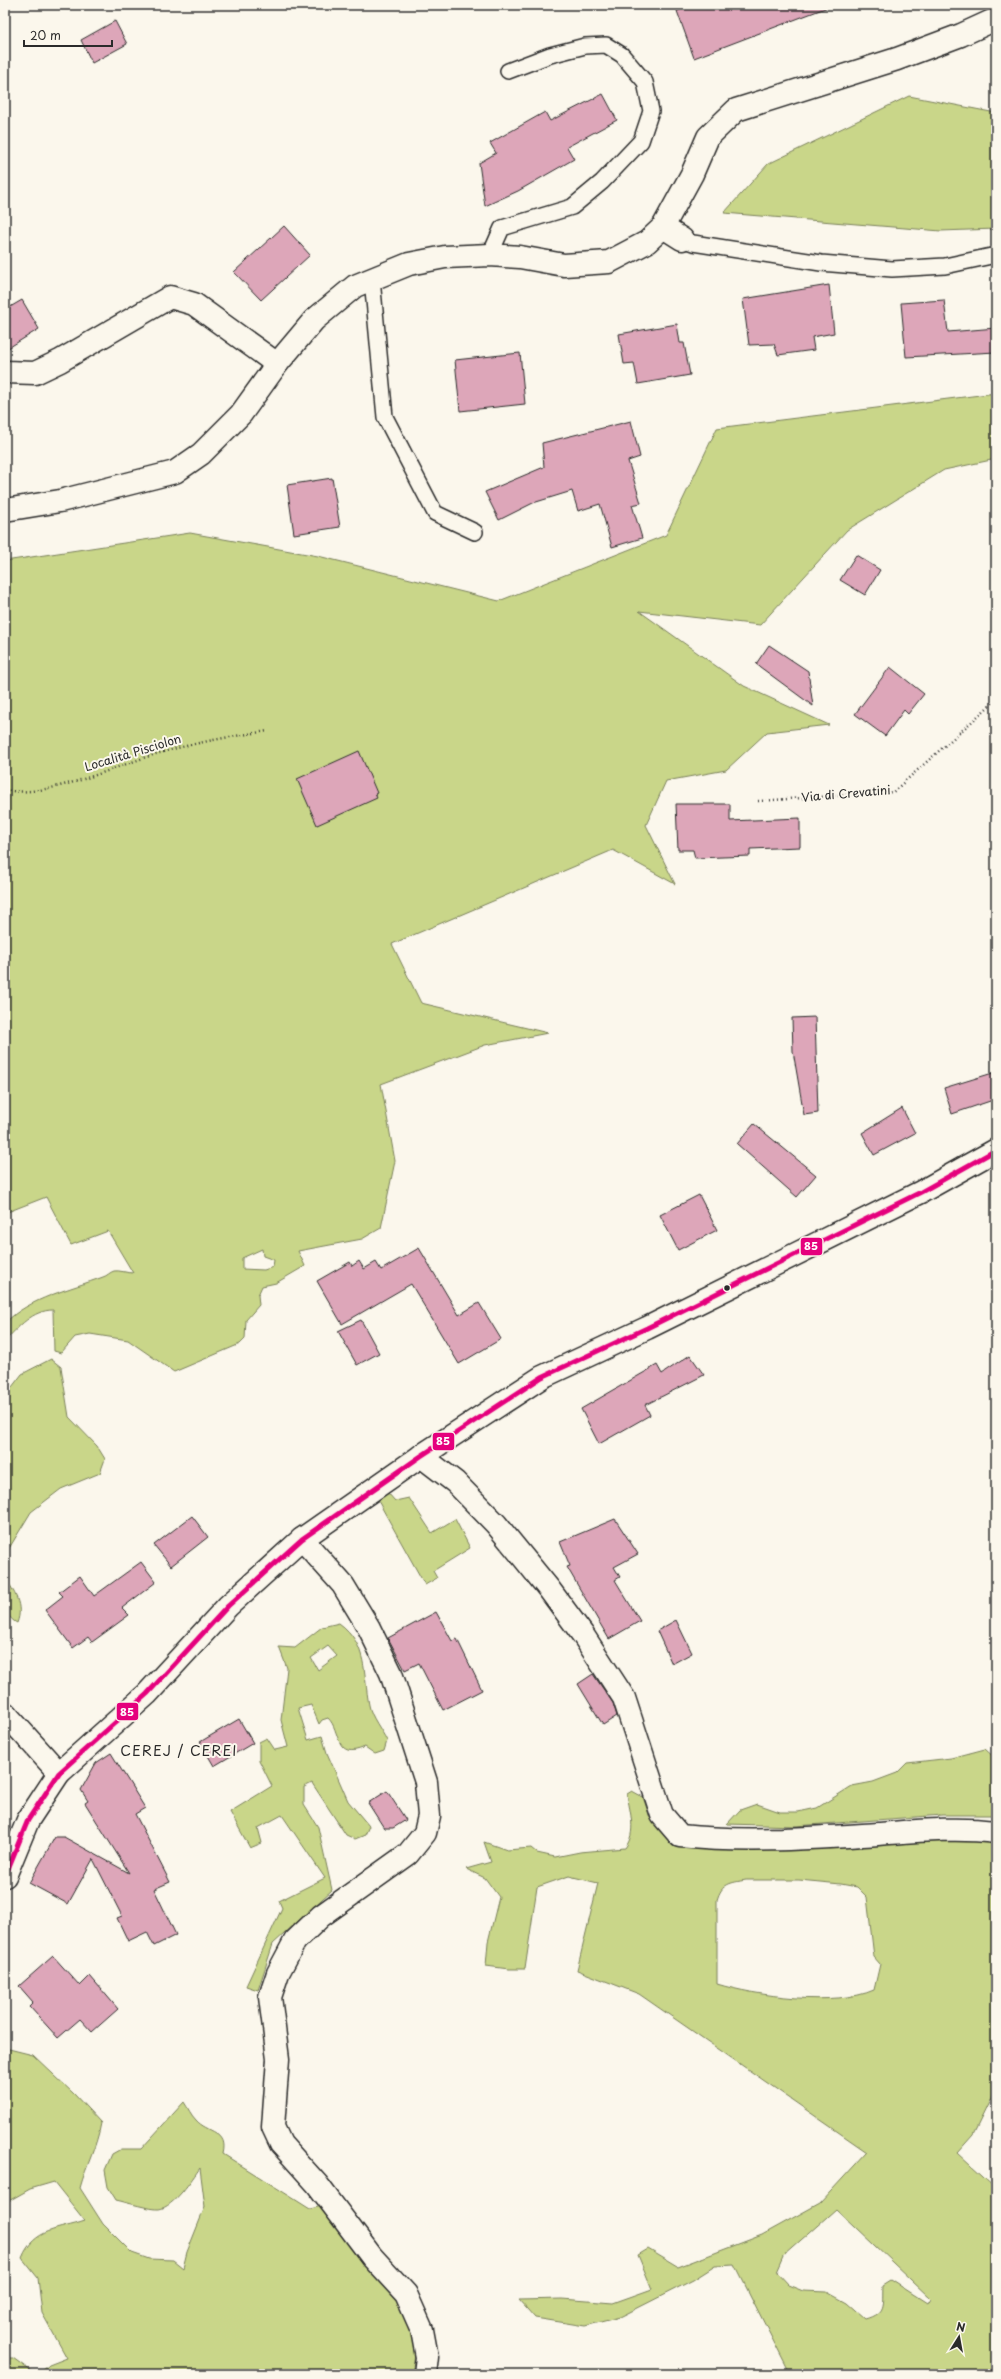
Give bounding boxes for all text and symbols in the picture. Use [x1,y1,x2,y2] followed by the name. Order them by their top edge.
[24,22,112,48] scale bar
[30,26,61,44] text: 20 m
[82,729,183,775] street label: Località Pisciolon
[800,780,891,806] street label: Via di Crevatini
[800,1237,823,1256] line badge: 85
[804,1237,818,1254] text: 85
[722,1283,732,1293] unlabelled marker
[432,1432,455,1451] line badge: 85
[436,1432,450,1449] text: 85
[116,1702,139,1721] line badge: 85
[120,1703,134,1720] text: 85
[120,1740,238,1761] district label: CEREJ / CEREI
[939,2317,979,2357] north arrow
[955,2318,967,2336] text: N

